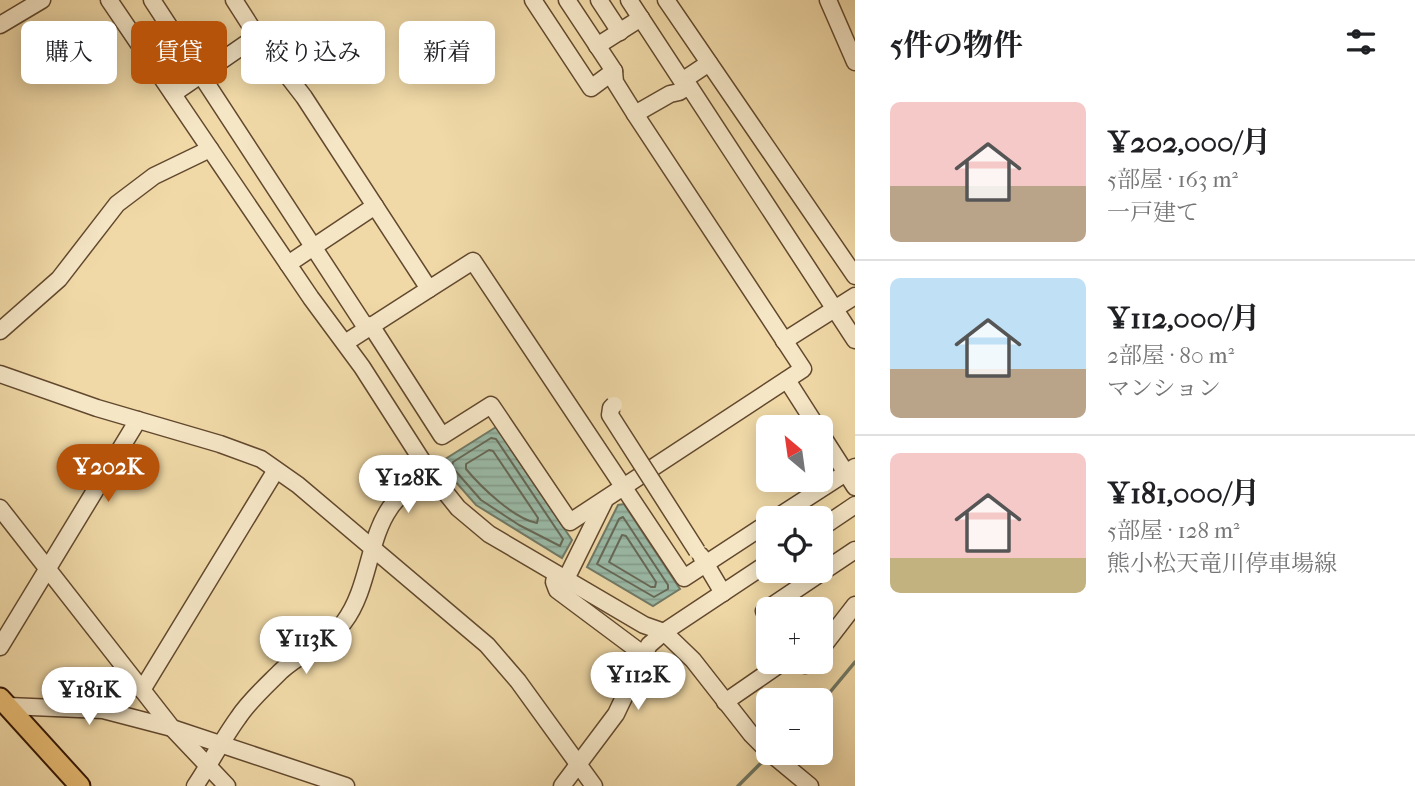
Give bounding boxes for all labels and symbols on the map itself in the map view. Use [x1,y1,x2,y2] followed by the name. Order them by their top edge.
[756,415,833,492] north arrow
[59,444,157,504] pin: ¥202K
[359,456,457,515] pin: ¥128K
[257,616,355,676] pin: ¥113K
[589,652,687,712] pin: ¥112K
[40,668,138,727] pin: ¥181K

